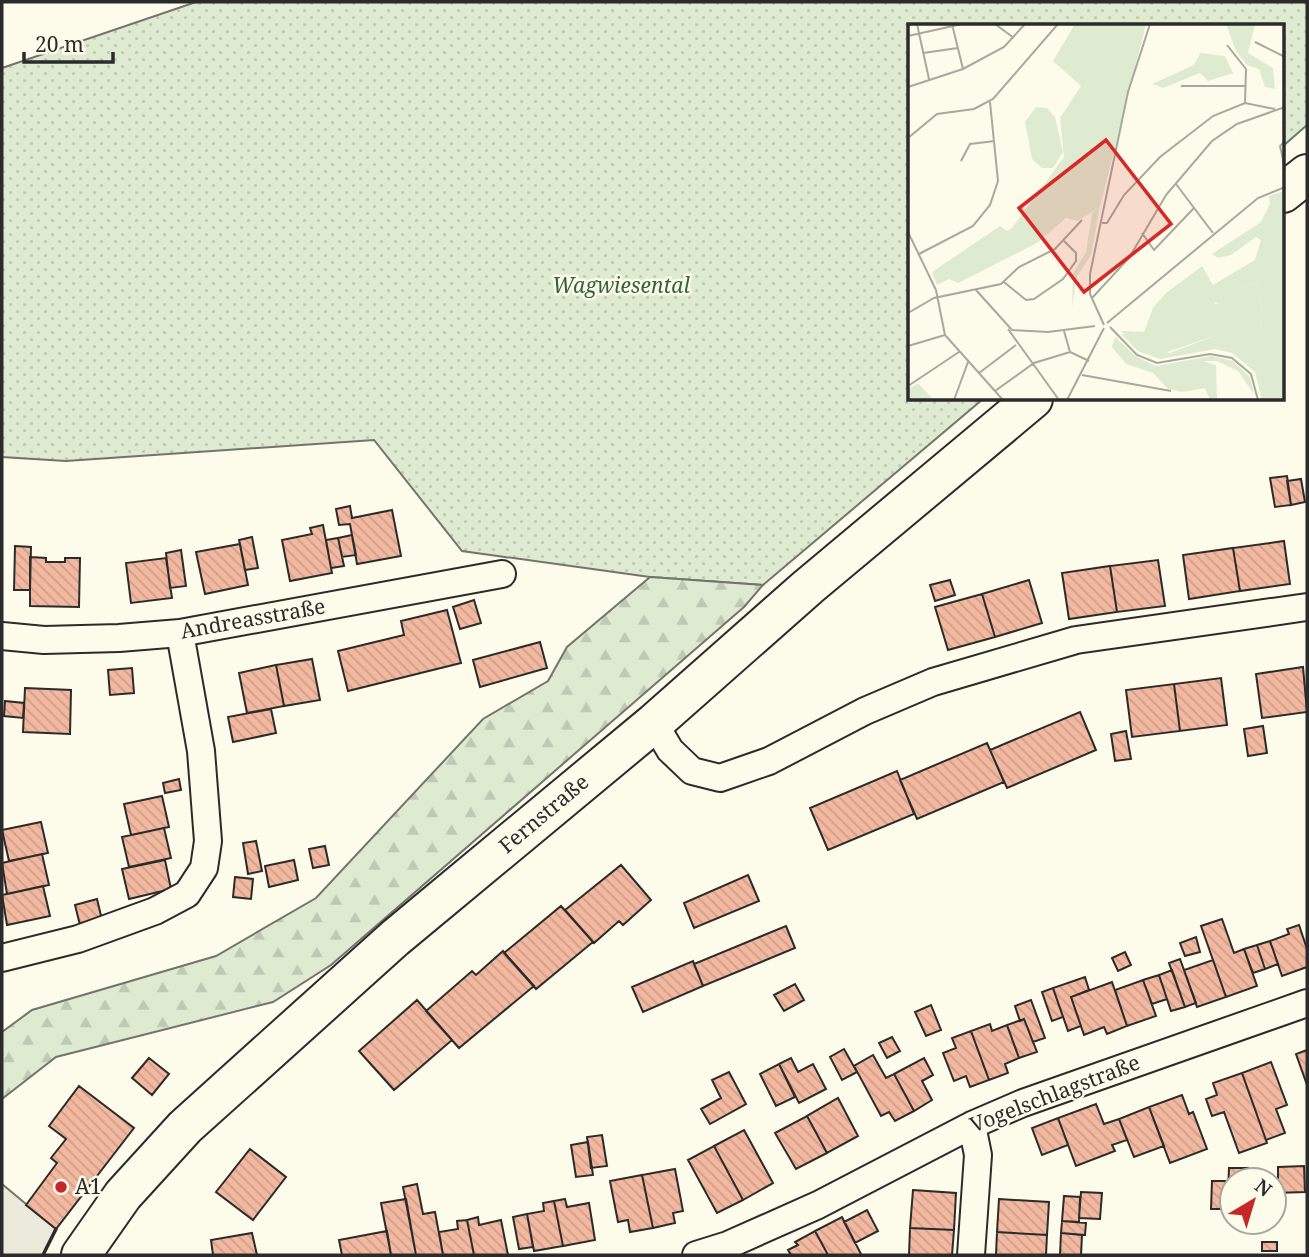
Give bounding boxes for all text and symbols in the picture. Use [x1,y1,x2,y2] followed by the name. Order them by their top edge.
[24,21,114,65] scale bar
[908,24,1284,401] inset map
[35,30,84,58] text: 20 m
[552,271,690,299] park label: Wagwiesental
[178,591,327,645] street label: Andreasstraße
[493,767,594,859] street label: Fernstraße
[966,1048,1144,1138] street label: Vogelschlagstraße
[1218,1166,1288,1236] north arrow
[75,1172,102,1200] place label: A1
[1250,1173,1277,1202] text: N
[53,1179,69,1195] marker: A1

